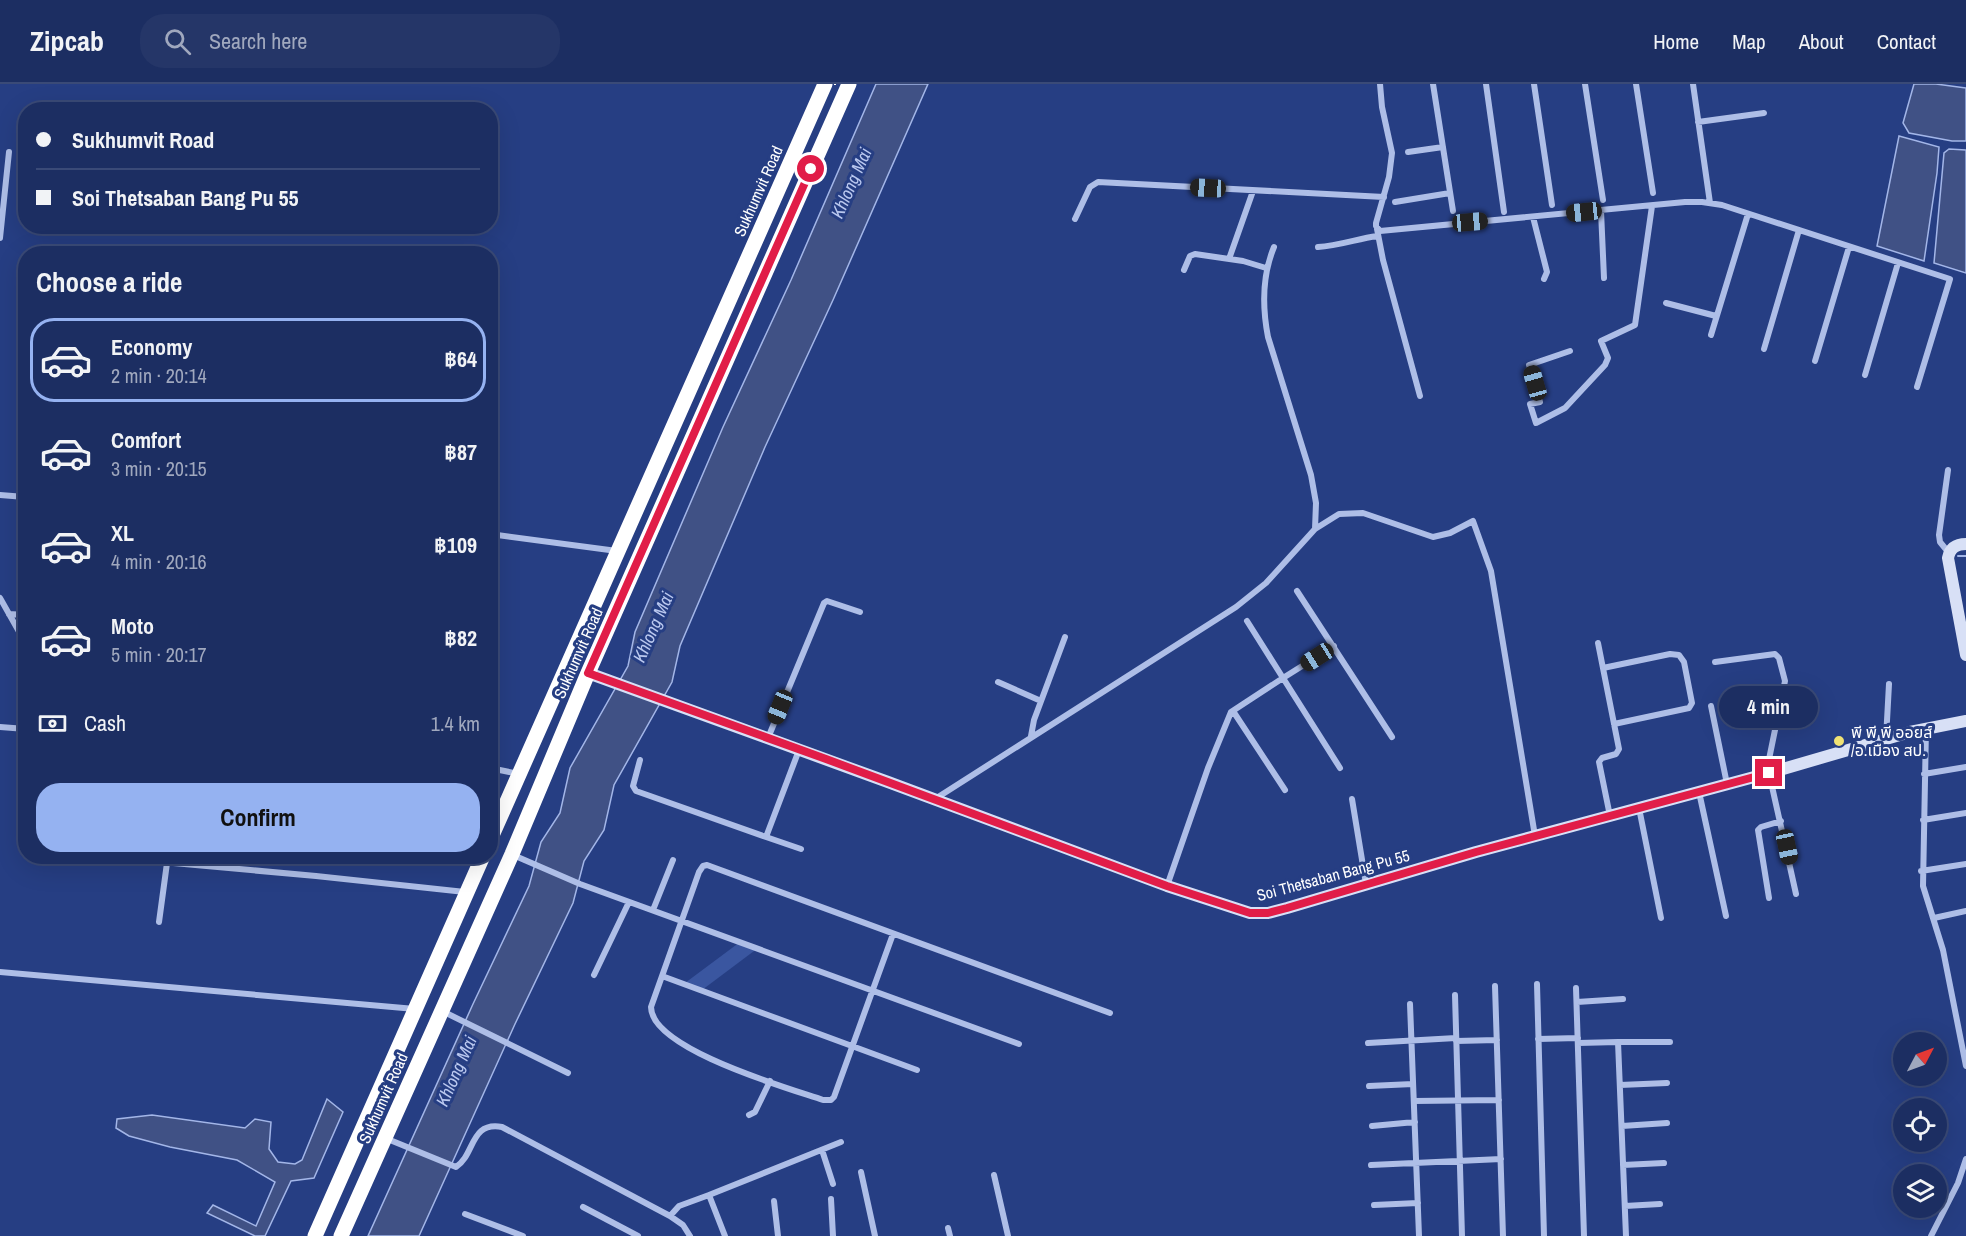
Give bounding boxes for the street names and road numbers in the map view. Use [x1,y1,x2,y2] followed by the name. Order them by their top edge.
[728,142,788,240] street label: Sukhumvit Road
[548,604,608,702] street label: Sukhumvit Road
[1254,844,1412,906] street label: Soi Thetsaban Bang Pu 55
[353,1049,413,1147] street label: Sukhumvit Road

